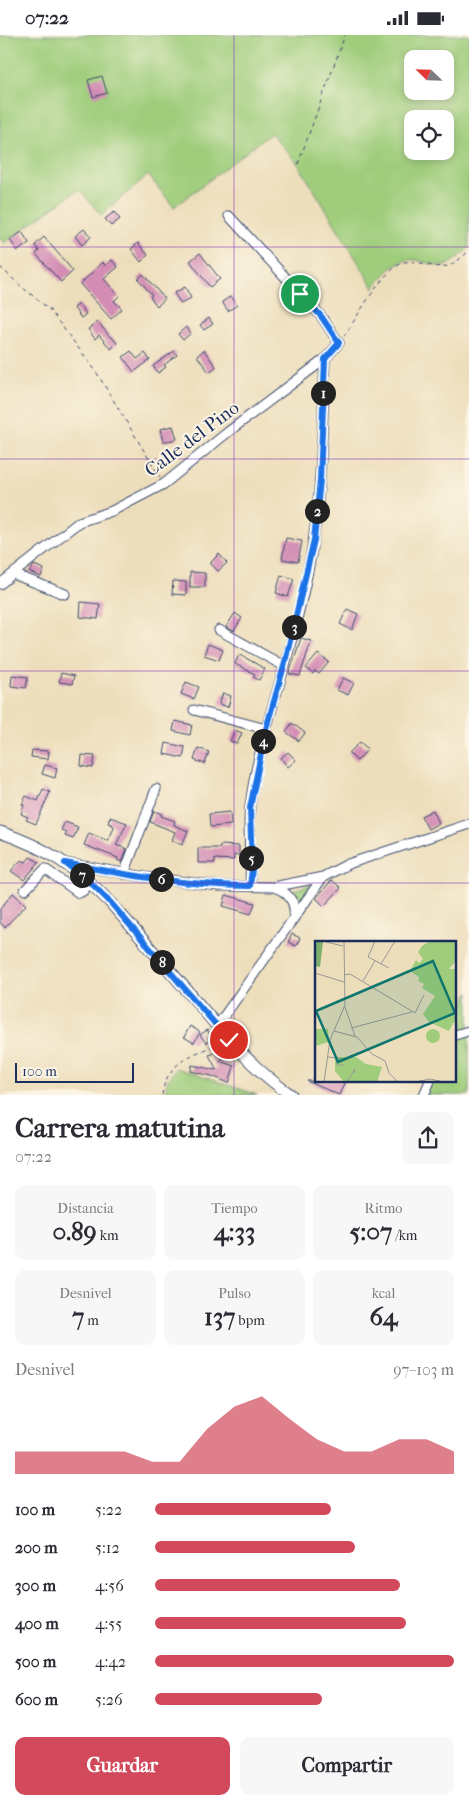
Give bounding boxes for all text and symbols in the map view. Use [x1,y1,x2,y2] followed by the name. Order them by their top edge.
[25,7,69,29] text: 07:22
[404,50,454,100] north arrow
[404,50,454,160] map controls
[404,110,454,160] button: locate
[279,273,321,315] pin
[286,280,314,308] icon: arrive
[310,381,336,405] pin: 1
[321,385,326,402] text: 1
[141,396,244,482] street label: Calle del Pino
[304,499,330,523] pin: 2
[314,503,321,520] text: 2
[282,615,306,639] pin: 3
[292,619,297,636] text: 3
[250,729,276,753] pin: 4
[259,733,268,750] text: 4
[238,845,264,871] pin: 5
[248,850,255,867] text: 5
[70,863,94,887] pin: 7
[79,867,86,884] text: 7
[148,867,174,891] pin: 6
[158,871,165,888] text: 6
[315,941,456,1083] inset map
[150,949,174,975] pin: 8
[159,954,166,971] text: 8
[208,1019,250,1061] pin
[215,1026,243,1054] icon: check
[15,1060,134,1083] scale bar
[22,1063,57,1080] text: 100 m
[15,1111,225,1144] text: Carrera matutina
[402,1112,454,1164] button: share
[15,1147,52,1166] text: 07:22
[57,1200,114,1217] text: Distancia
[211,1200,258,1217] text: Tiempo
[365,1200,402,1217] text: Ritmo
[52,1217,97,1246] text: 0.89
[214,1217,255,1246] text: 4:33
[350,1217,392,1246] text: 5:07
[97,1227,119,1244] text: km
[392,1227,417,1244] text: /km
[59,1285,112,1302] text: Desnivel
[218,1285,251,1302] text: Pulso
[372,1285,395,1302] text: kcal
[72,1302,84,1331] text: 7
[204,1302,235,1331] text: 137
[369,1302,398,1331] text: 64
[84,1312,99,1329] text: m
[235,1312,265,1329] text: bpm
[15,1360,75,1379] text: Desnivel
[393,1360,454,1379] text: 97–103 m
[15,1500,55,1519] text: 100 m
[95,1500,122,1519] text: 5:22
[15,1538,58,1557] text: 200 m
[95,1538,120,1557] text: 5:12
[15,1576,56,1595] text: 300 m
[95,1576,124,1595] text: 4:56
[15,1614,59,1633] text: 400 m
[95,1614,122,1633] text: 4:55
[15,1652,56,1671] text: 500 m
[95,1652,126,1671] text: 4:42
[15,1690,58,1709] text: 600 m
[95,1690,123,1709] text: 5:26
[15,1737,230,1795] button: Guardar
[240,1737,454,1795] button: Compartir

